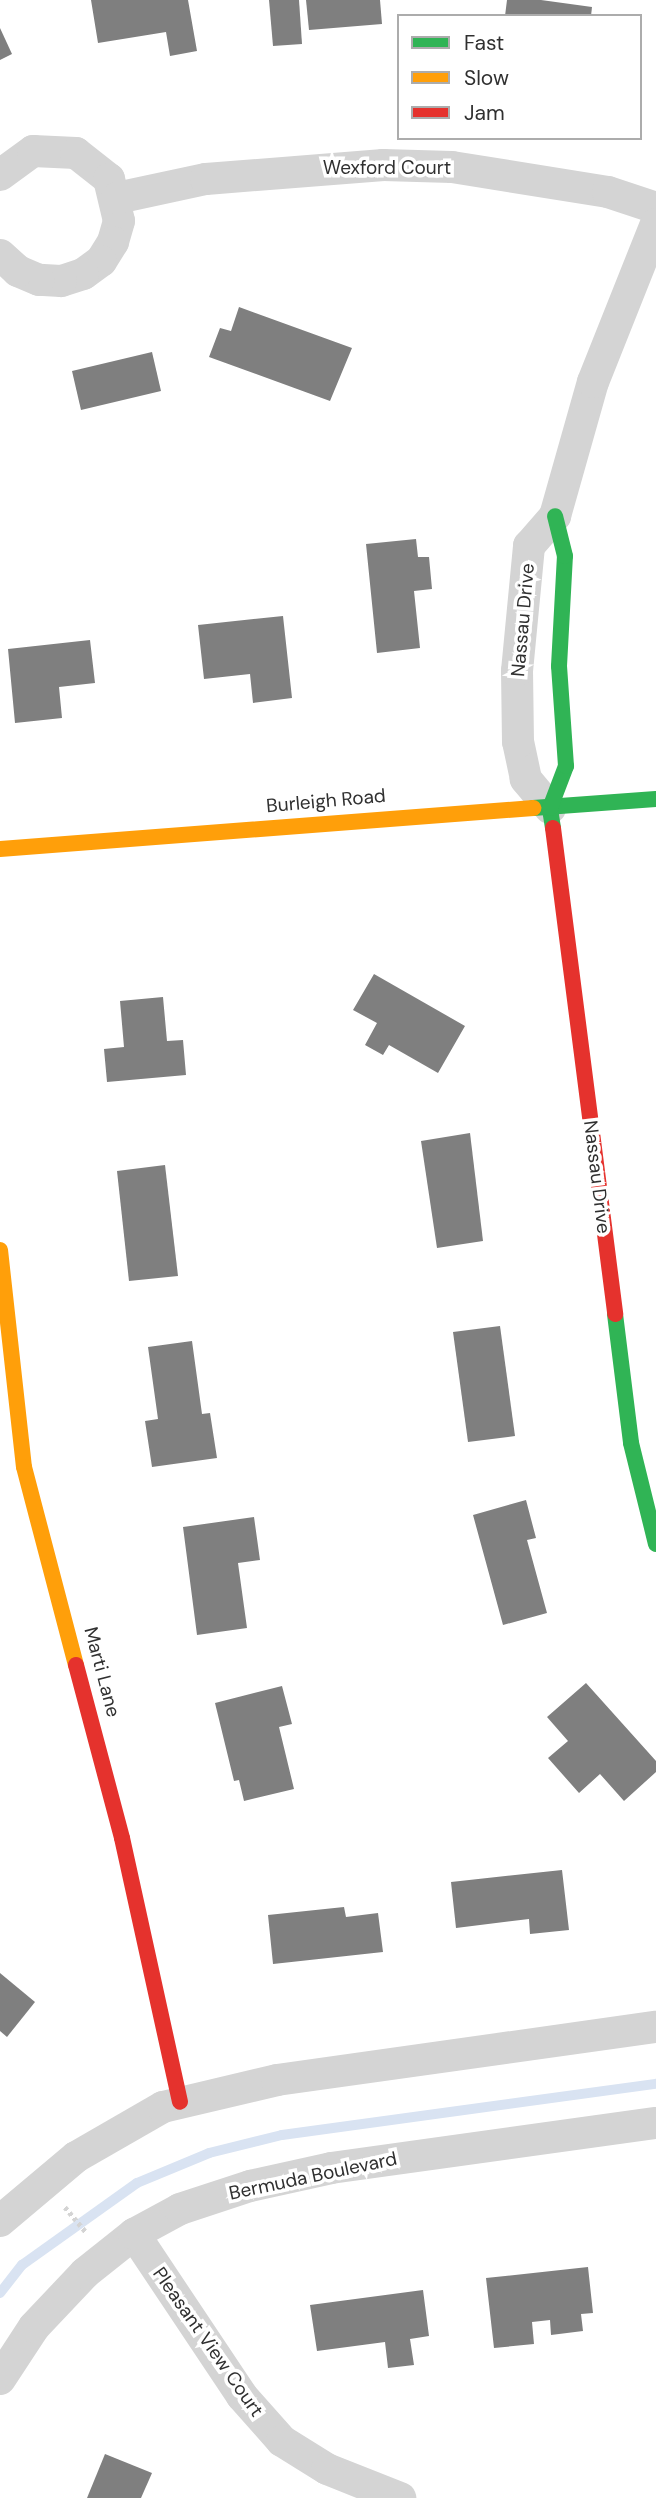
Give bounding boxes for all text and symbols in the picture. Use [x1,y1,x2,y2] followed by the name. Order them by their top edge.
[397,14,642,140] legend
[464,29,504,57] text: Fast
[464,64,509,92] text: Slow
[464,99,505,127] text: Jam
[323,157,451,179] street label: Wexford Court
[507,562,539,678] street label: Nassau Drive
[265,784,387,818] street label: Burleigh Road
[579,1119,615,1235] street label: Nassau Drive
[79,1624,125,1720] street label: Marti Lane
[227,2147,399,2205] street label: Bermuda Boulevard
[148,2263,268,2421] street label: Pleasant View Court

